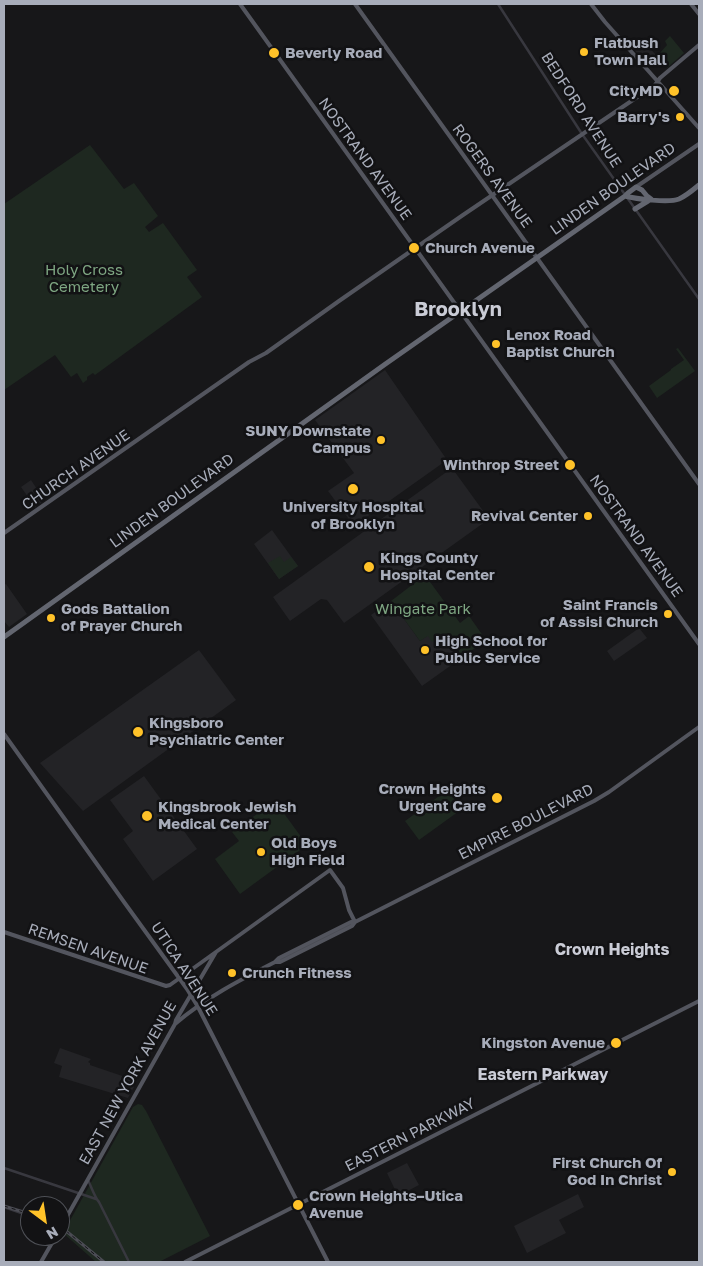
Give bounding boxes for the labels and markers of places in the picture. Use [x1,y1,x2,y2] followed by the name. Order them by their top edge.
[594,34,667,69] place label: Flatbush Town Hall
[285,44,382,62] place label: Beverly Road
[267,46,281,60] marker: Beverly Road
[578,46,590,58] marker: Flatbush Town Hall
[609,82,663,100] place label: CityMD
[667,84,681,98] marker: CityMD
[617,108,670,126] place label: Barry's
[674,111,686,123] marker: Barry's
[425,239,535,257] place label: Church Avenue
[407,241,421,255] marker: Church Avenue
[506,326,615,361] place label: Lenox Road Baptist Church
[490,338,502,350] marker: Lenox Road Baptist Church
[245,422,371,457] place label: SUNY Downstate Campus
[375,434,387,446] marker: SUNY Downstate Campus
[443,456,559,474] place label: Winthrop Street
[563,458,577,472] marker: Winthrop Street
[346,482,360,496] marker: University Hospital of Brooklyn
[283,498,423,533] place label: University Hospital of Brooklyn
[471,507,578,525] place label: Revival Center
[582,510,594,522] marker: Revival Center
[380,549,495,584] place label: Kings County Hospital Center
[362,560,376,574] marker: Kings County Hospital Center
[540,596,658,631] place label: Saint Francis of Assisi Church
[61,600,182,635] place label: Gods Battalion of Prayer Church
[662,608,674,620] marker: Saint Francis of Assisi Church
[45,612,57,624] marker: Gods Battalion of Prayer Church
[435,632,547,667] place label: High School for Public Service
[419,644,431,656] marker: High School for Public Service
[149,714,284,749] place label: Kingsboro Psychiatric Center
[131,725,145,739] marker: Kingsboro Psychiatric Center
[378,780,486,815] place label: Crown Heights Urgent Care
[490,791,504,805] marker: Crown Heights Urgent Care
[158,798,296,833] place label: Kingsbrook Jewish Medical Center
[140,809,154,823] marker: Kingsbrook Jewish Medical Center
[271,834,345,869] place label: Old Boys High Field
[255,846,267,858] marker: Old Boys High Field
[242,964,352,982] place label: Crunch Fitness
[226,967,238,979] marker: Crunch Fitness
[481,1034,605,1052] place label: Kingston Avenue
[609,1036,623,1050] marker: Kingston Avenue
[552,1154,662,1189] place label: First Church Of God In Christ
[666,1166,678,1178] marker: First Church Of God In Christ
[309,1187,463,1222] place label: Crown Heights–Utica Avenue
[291,1198,305,1212] marker: Crown Heights–Utica Avenue

